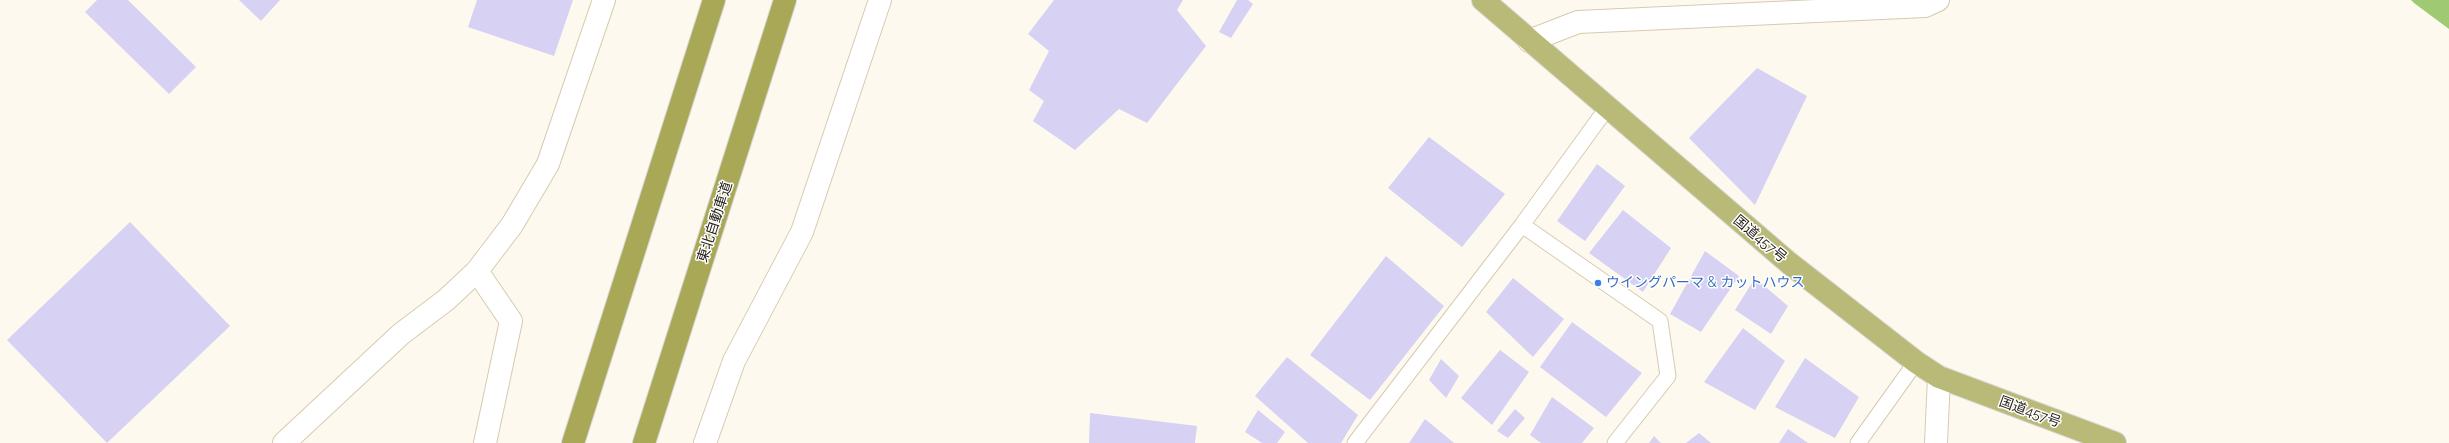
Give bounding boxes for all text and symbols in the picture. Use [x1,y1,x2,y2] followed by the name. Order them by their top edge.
[694,179,736,265] street label: 東北自動車道
[1730,212,1790,266] street label: 国道457号
[1606,275,1804,291] place label: ウイングパーマ & カットハウス
[1593,278,1603,288] marker: ウイングパーマ & カットハウス
[1997,393,2063,431] street label: 国道457号

